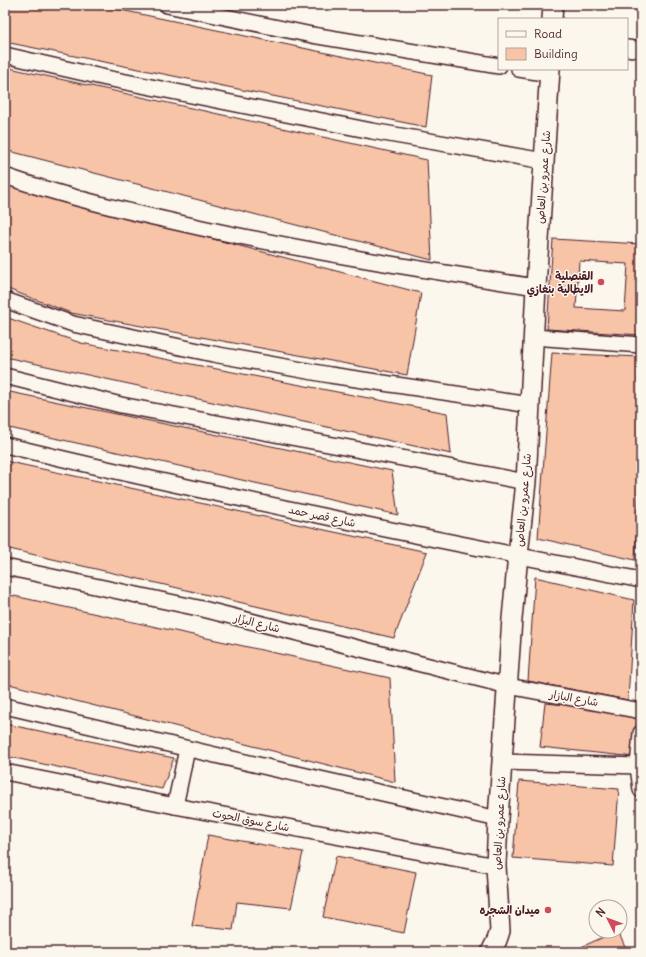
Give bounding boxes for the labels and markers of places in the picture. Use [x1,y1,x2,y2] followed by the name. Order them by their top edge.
[527,269,593,298] place label: القنصلية الايطالية بنغازي
[596,277,606,287] marker: القنصلية الايطالية بنغازي
[479,903,540,917] place label: ميدان الشجره
[543,905,553,915] marker: ميدان الشجره

